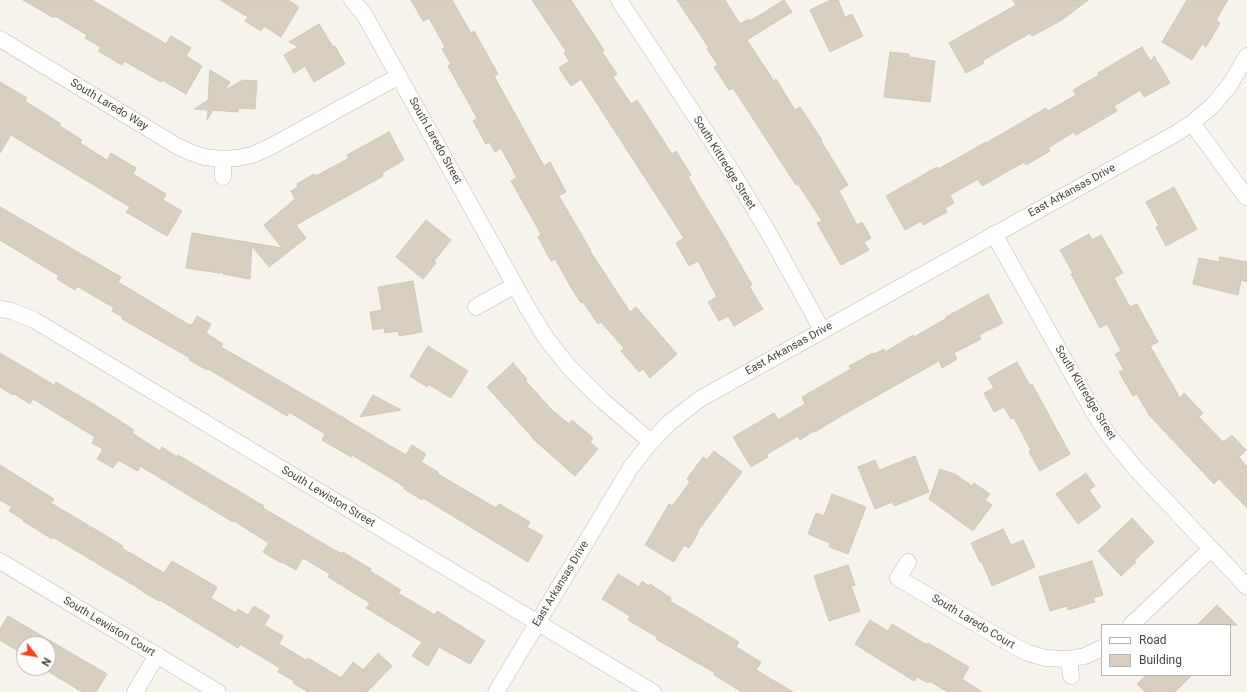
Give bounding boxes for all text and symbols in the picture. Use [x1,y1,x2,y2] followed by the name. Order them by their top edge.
[68,77,150,133] street label: South Laredo Way
[406,95,464,187] street label: South Laredo Street
[690,114,758,212] street label: South Kittredge Street
[1026,162,1118,220] street label: East Arkansas Drive
[743,320,835,378] street label: East Arkansas Drive
[1052,344,1118,442] street label: South Kittredge Street
[279,464,377,530] street label: South Lewiston Street
[530,539,592,629] street label: East Arkansas Drive
[929,592,1017,652] street label: South Laredo Court
[60,594,158,660] street label: South Lewiston Court
[1101,624,1231,676] legend
[1139,633,1167,647] text: Road
[16,636,56,676] north arrow
[1139,653,1182,667] text: Building
[38,655,53,669] text: N

